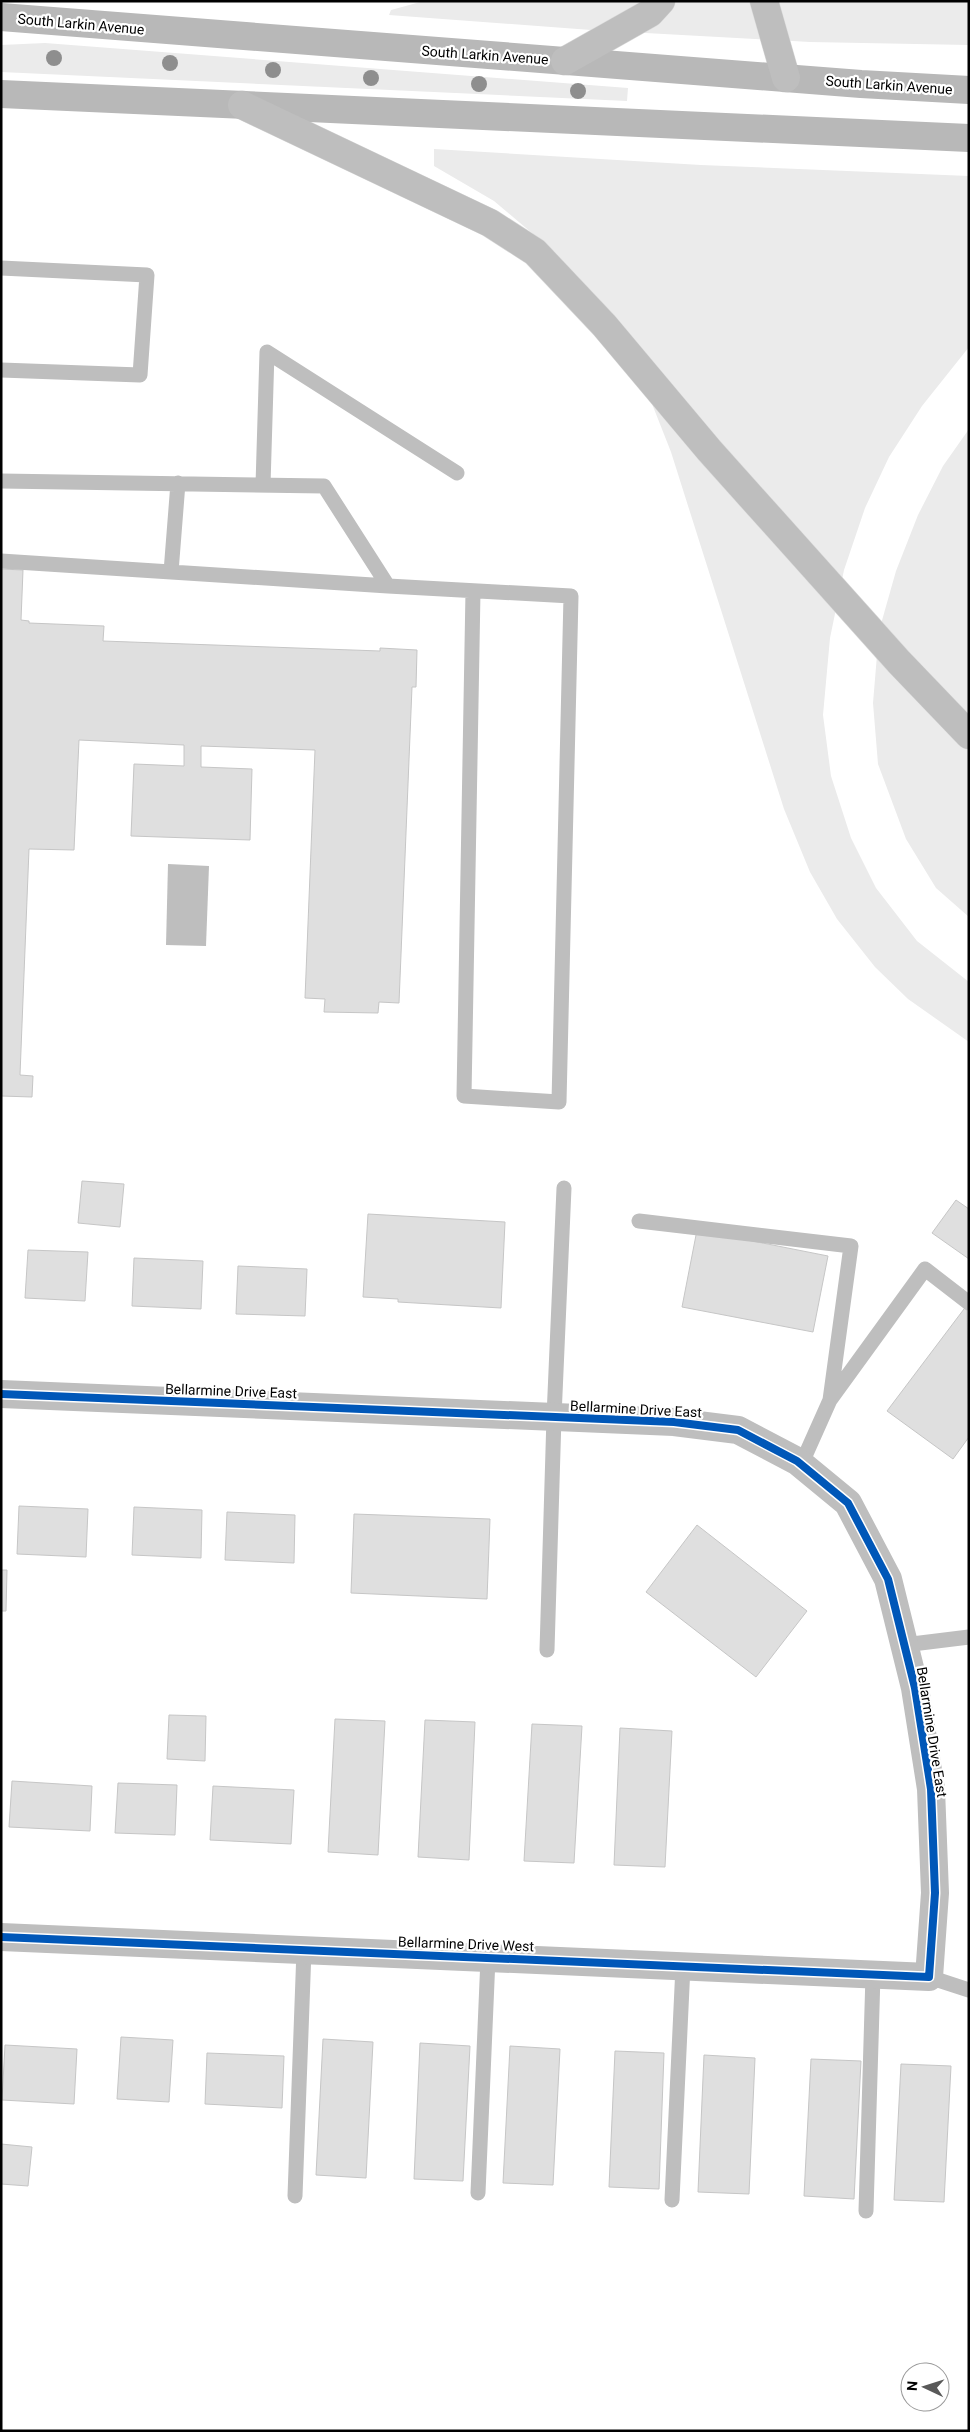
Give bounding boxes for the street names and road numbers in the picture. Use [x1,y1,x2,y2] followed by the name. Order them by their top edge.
[17,10,145,38] street label: South Larkin Avenue
[421,43,549,67] street label: South Larkin Avenue
[825,73,953,97] street label: South Larkin Avenue
[165,1381,298,1401] street label: Bellarmine Drive East
[570,1398,703,1420] street label: Bellarmine Drive East
[914,1666,950,1799] street label: Bellarmine Drive East
[398,1934,535,1954] street label: Bellarmine Drive West

